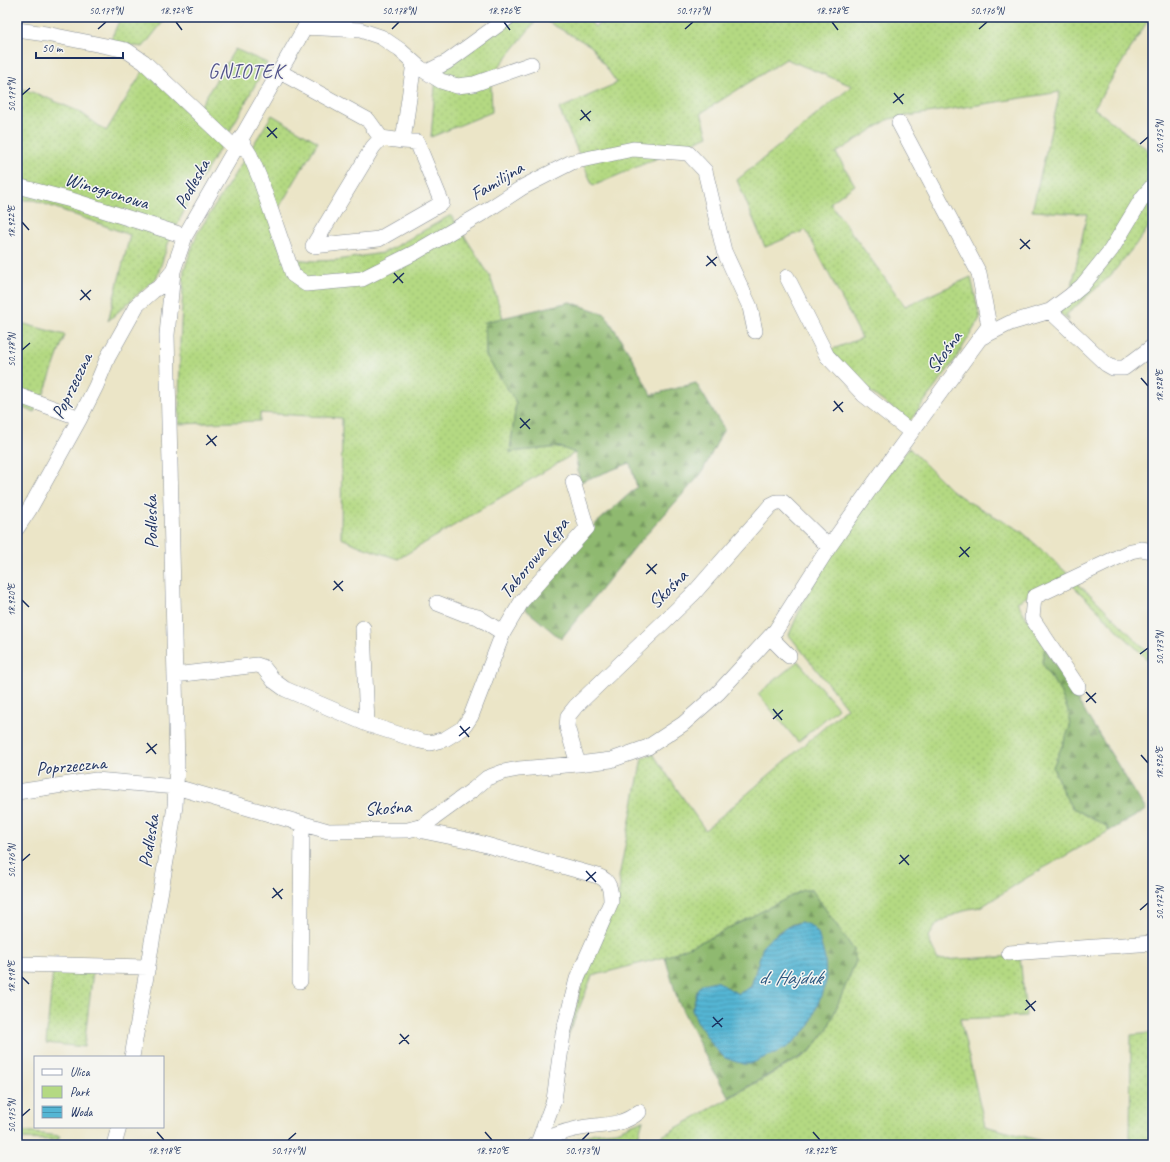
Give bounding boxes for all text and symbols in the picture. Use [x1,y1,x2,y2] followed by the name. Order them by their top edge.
[89,4,125,17] text: 50.179°N
[160,4,194,17] text: 18.924°E
[382,4,418,17] text: 50.178°N
[488,4,522,17] text: 18.926°E
[676,4,712,17] text: 50.177°N
[816,4,850,17] text: 18.928°E
[970,4,1006,17] text: 50.176°N
[36,34,123,60] scale bar
[42,40,64,56] text: 50 m
[208,59,287,84] district label: GNIOTEK
[5,76,18,112] text: 50.179°N
[1153,118,1166,154] text: 50.175°N
[169,153,216,213] street label: Podleska
[466,155,530,206] street label: Familijna
[62,167,153,215] street label: Winogronowa
[5,204,18,238] text: 18.922°E
[921,325,968,378] street label: Skośna
[5,331,18,367] text: 50.178°N
[46,347,99,423] street label: Poprzeczna
[1153,368,1166,402] text: 18.928°E
[139,493,163,549] street label: Podleska
[494,511,575,604] street label: Taborowa Kępa
[643,563,694,614] street label: Skośna
[5,582,18,616] text: 18.920°E
[1153,629,1166,665] text: 50.173°N
[1153,745,1166,779] text: 18.926°E
[35,751,109,781] street label: Poprzeczna
[364,794,414,822] street label: Skośna
[133,811,165,869] street label: Podleska
[5,842,18,878] text: 50.176°N
[1153,884,1166,920] text: 50.172°N
[5,959,18,993] text: 18.918°E
[758,965,825,990] water label: d. Hajduk
[34,1056,164,1128] legend
[70,1064,91,1080] text: Ulica
[70,1084,91,1100] text: Park
[5,1097,18,1133] text: 50.175°N
[70,1104,94,1120] text: Woda
[148,1144,182,1157] text: 18.918°E
[271,1144,307,1157] text: 50.174°N
[476,1144,510,1157] text: 18.920°E
[565,1144,601,1157] text: 50.173°N
[804,1144,838,1157] text: 18.922°E

